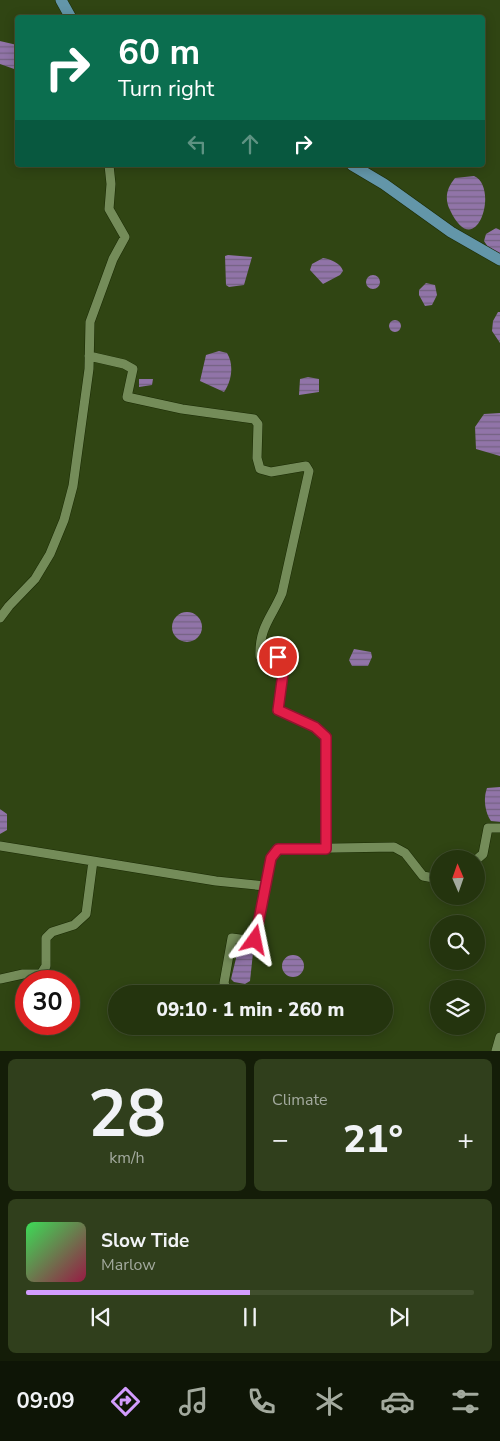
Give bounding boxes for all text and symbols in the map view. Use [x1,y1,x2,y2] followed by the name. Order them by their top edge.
[118,29,200,76] text: 60 m
[35,35,100,100] icon: right
[118,74,214,104] text: Turn right
[183,130,211,158] icon: left
[236,130,264,158] icon: ahead
[289,130,317,158] icon: right
[257,636,299,678] pin
[264,643,292,671] icon: arrive
[430,850,485,905] north arrow
[430,850,485,1035] map controls
[228,913,280,965] position arrow
[430,915,485,970] button: search
[15,970,80,1035] speed limit sign: 30
[430,980,485,1035] button: layers
[157,997,344,1023] text: 09:10 · 1 min · 260 m
[88,1070,166,1159] text: 28
[272,1089,327,1111] text: Climate
[343,1114,403,1165] text: 21°
[272,1121,289,1159] text: −
[457,1121,474,1159] text: +
[109,1147,145,1169] text: km/h
[101,1228,189,1254] text: Slow Tide
[101,1254,156,1276] text: Marlow
[87,1303,115,1331] icon: previous
[236,1303,264,1331] icon: pause
[385,1303,413,1331] icon: next
[108,1384,143,1419] icon: directions
[176,1384,211,1419] icon: music
[244,1384,279,1419] icon: phone
[312,1384,347,1419] icon: climate
[380,1384,415,1419] icon: car
[448,1384,483,1419] icon: filters
[17,1386,75,1416] text: 09:09

